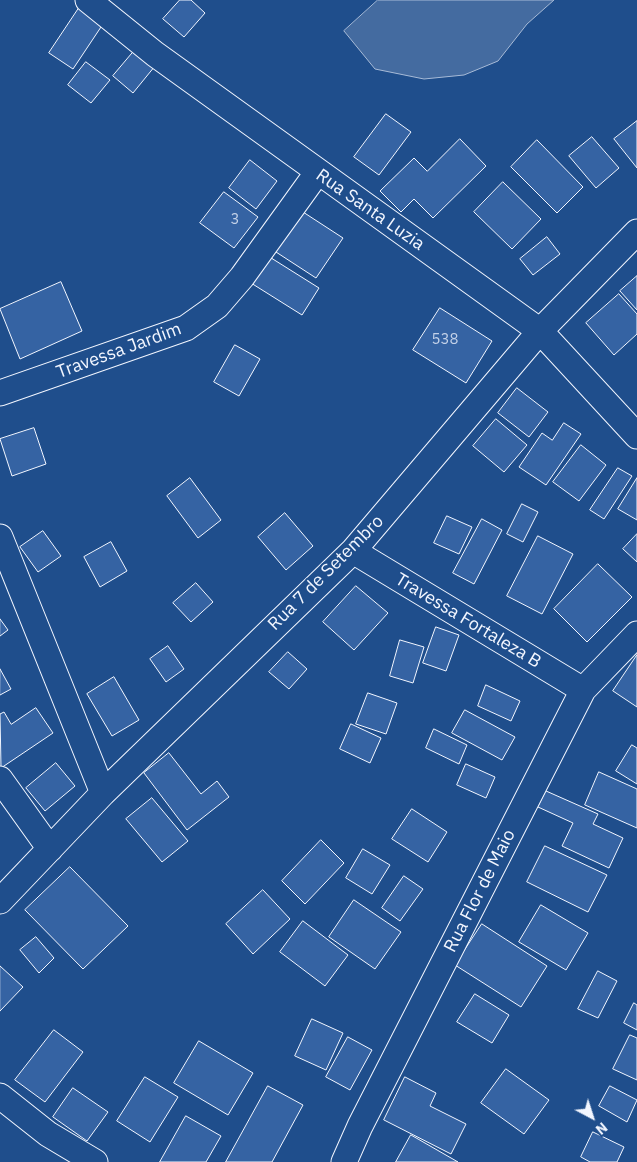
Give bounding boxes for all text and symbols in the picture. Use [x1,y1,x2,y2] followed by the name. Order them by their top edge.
[312,165,428,255] street label: Rua Santa Luzia
[231,211,239,229] house number: 3
[54,318,184,384] street label: Travessa Jardim
[432,331,458,349] house number: 538
[264,511,388,635] street label: Rua 7 de Setembro
[391,569,545,673] street label: Travessa Fortaleza B
[440,826,520,956] street label: Rua Flor de Maio
[567,1092,617,1142] north arrow
[592,1118,611,1139] text: N

